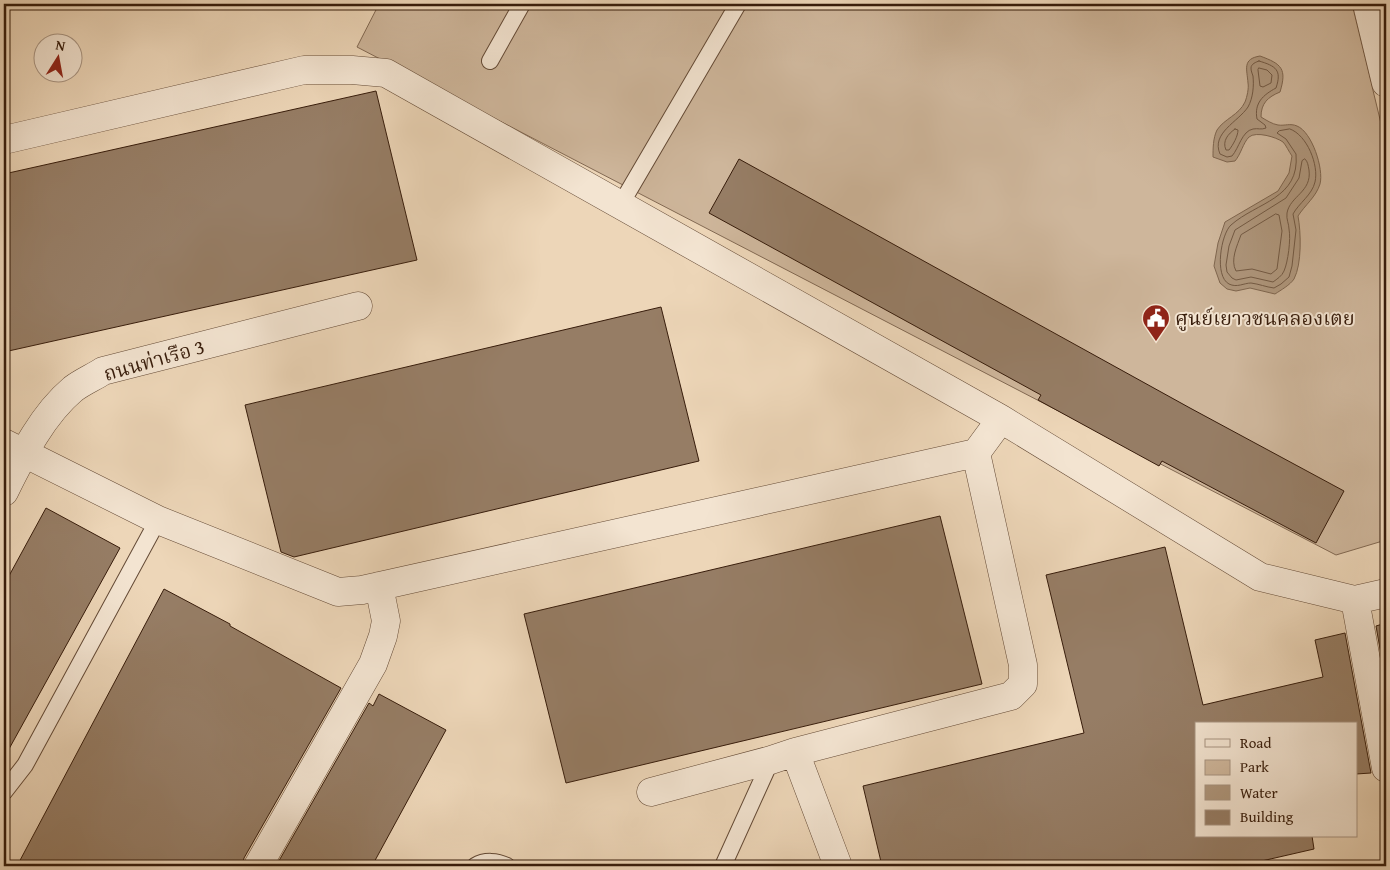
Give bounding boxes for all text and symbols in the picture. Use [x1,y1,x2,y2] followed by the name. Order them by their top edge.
[32,32,82,82] north arrow
[54,35,68,56] text: N
[1141,303,1171,342] public building icon: ศูนย์เยาวชนคลองเตย
[1175,303,1355,332] place label: ศูนย์เยาวชนคลองเตย
[100,331,208,388] street label: ถนนท่าเรือ 3
[1195,722,1358,838] legend
[1240,732,1271,753] text: Road
[1240,756,1269,777] text: Park
[1240,782,1278,803] text: Water
[1240,806,1294,827] text: Building

